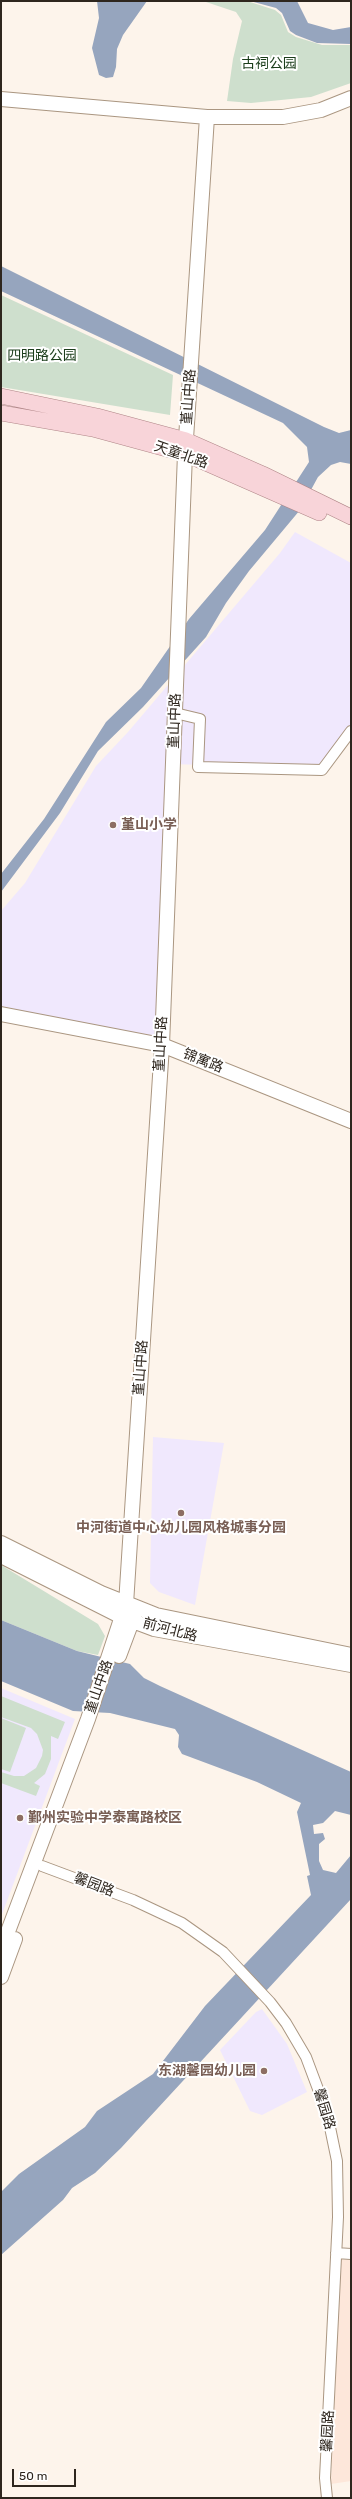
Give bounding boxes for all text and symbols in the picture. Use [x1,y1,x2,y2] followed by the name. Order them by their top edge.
[241,56,297,72] park label: 古祠公园
[7,348,77,364] park label: 四明路公园
[179,368,199,426] street label: 堇山中路
[152,438,210,472] street label: 天童北路
[166,693,184,749] street label: 堇山中路
[121,817,177,833] place label: 堇山小学
[108,820,118,830] marker: 堇山小学
[151,1016,171,1072] street label: 堇山中路
[180,1045,226,1077] street label: 锦寓路
[131,1339,151,1397] street label: 堇山中路
[176,1508,186,1518] marker: 中河街道中心幼儿园风格城事分园
[76,1520,286,1536] place label: 中河街道中心幼儿园风格城事分园
[141,1615,199,1645] street label: 前河北路
[82,1658,116,1716] street label: 堇山中路
[28,1810,182,1826] place label: 鄞州实验中学泰寓路校区
[15,1813,25,1823] marker: 鄞州实验中学泰寓路校区
[71,1870,117,1900] street label: 馨园路
[158,2063,256,2079] place label: 东湖馨园幼儿园
[259,2066,269,2076] marker: 东湖馨园幼儿园
[310,2086,338,2132] street label: 馨园路
[319,2410,337,2452] street label: 馨园路
[14,2461,78,2487] scale bar
[19,2469,47,2483] text: 50 m

